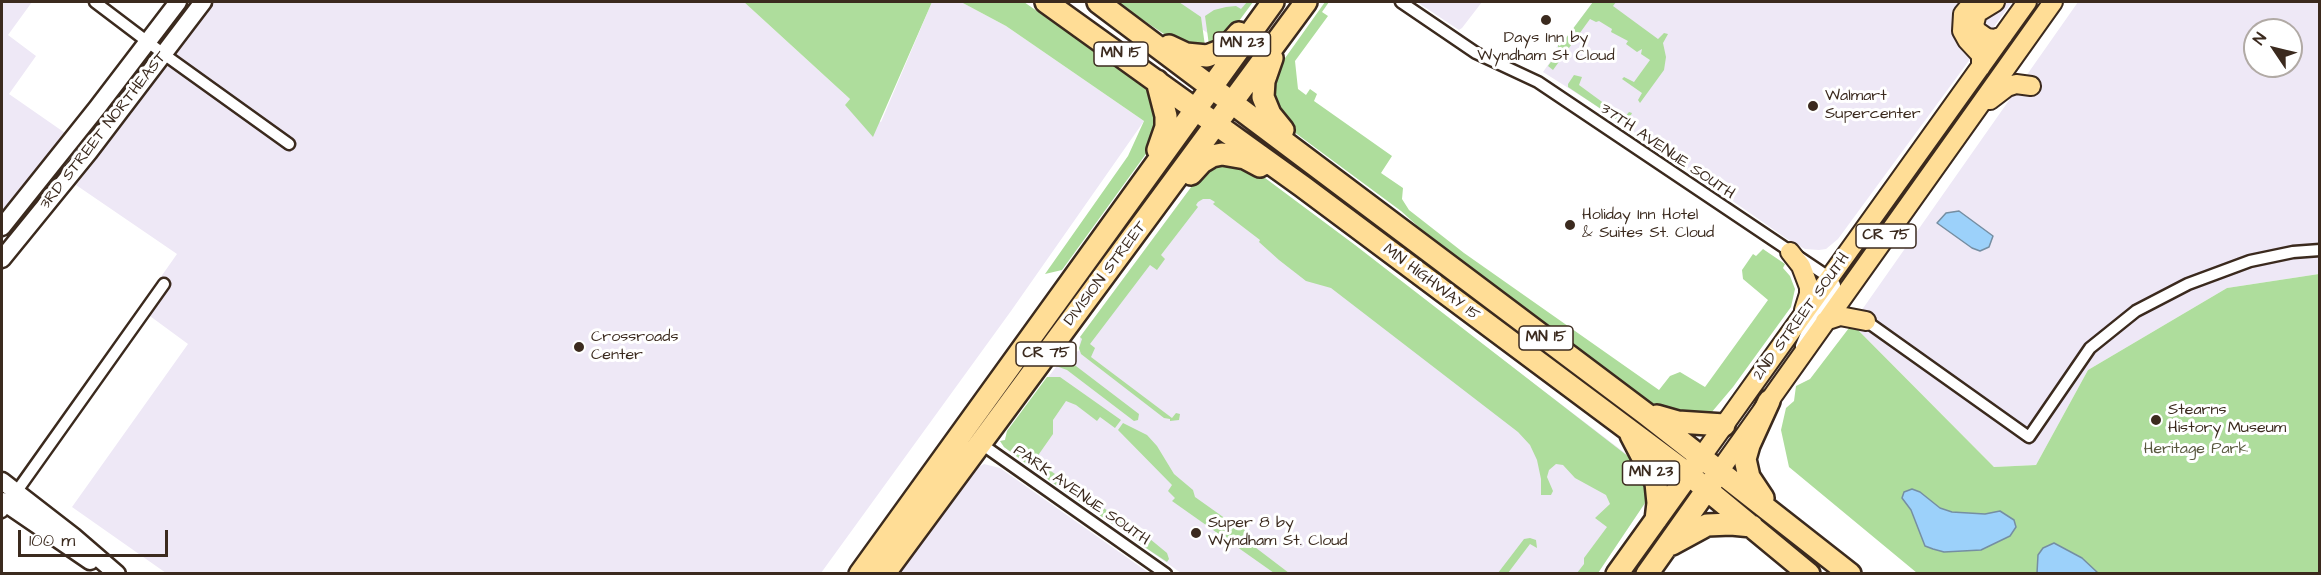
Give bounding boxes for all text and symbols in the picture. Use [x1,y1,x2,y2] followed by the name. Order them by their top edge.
[1539,13,1553,27] marker: Days Inn by Wyndham St Cloud
[2243,18,2303,78] north arrow
[2248,28,2272,49] text: N
[1477,29,1615,67] place label: Days Inn by Wyndham St Cloud
[1214,32,1270,56] road number: MN 23
[1094,42,1148,66] road number: MN 15
[36,48,172,214] street label: 3RD STREET NORTHEAST
[1825,87,1921,125] place label: Walmart Supercenter
[1806,99,1820,113] marker: Walmart Supercenter
[1596,100,1738,204] street label: 37TH AVENUE SOUTH
[1582,206,1714,244] place label: Holiday Inn Hotel & Suites St. Cloud
[1061,218,1151,330] street label: DIVISION STREET
[1563,218,1577,232] marker: Holiday Inn Hotel & Suites St. Cloud
[1856,224,1916,248] road number: CR 75
[1379,240,1483,326] street label: MN HIGHWAY 15
[1749,250,1855,384] street label: 2ND STREET SOUTH
[1519,326,1573,350] road number: MN 15
[591,328,678,366] place label: Crossroads Center
[572,340,586,354] marker: Crossroads Center
[1016,342,1076,366] road number: CR 75
[2168,401,2286,439] place label: Stearns History Museum
[2149,413,2163,427] marker: Stearns History Museum
[2144,440,2248,460] park label: Heritage Park
[1009,442,1153,550] street label: PARK AVENUE SOUTH
[1622,461,1680,485] road number: MN 23
[1208,514,1348,552] place label: Super 8 by Wyndham St. Cloud
[21,518,171,556] scale bar
[1189,526,1203,540] marker: Super 8 by Wyndham St. Cloud
[29,528,75,553] text: 100 m

